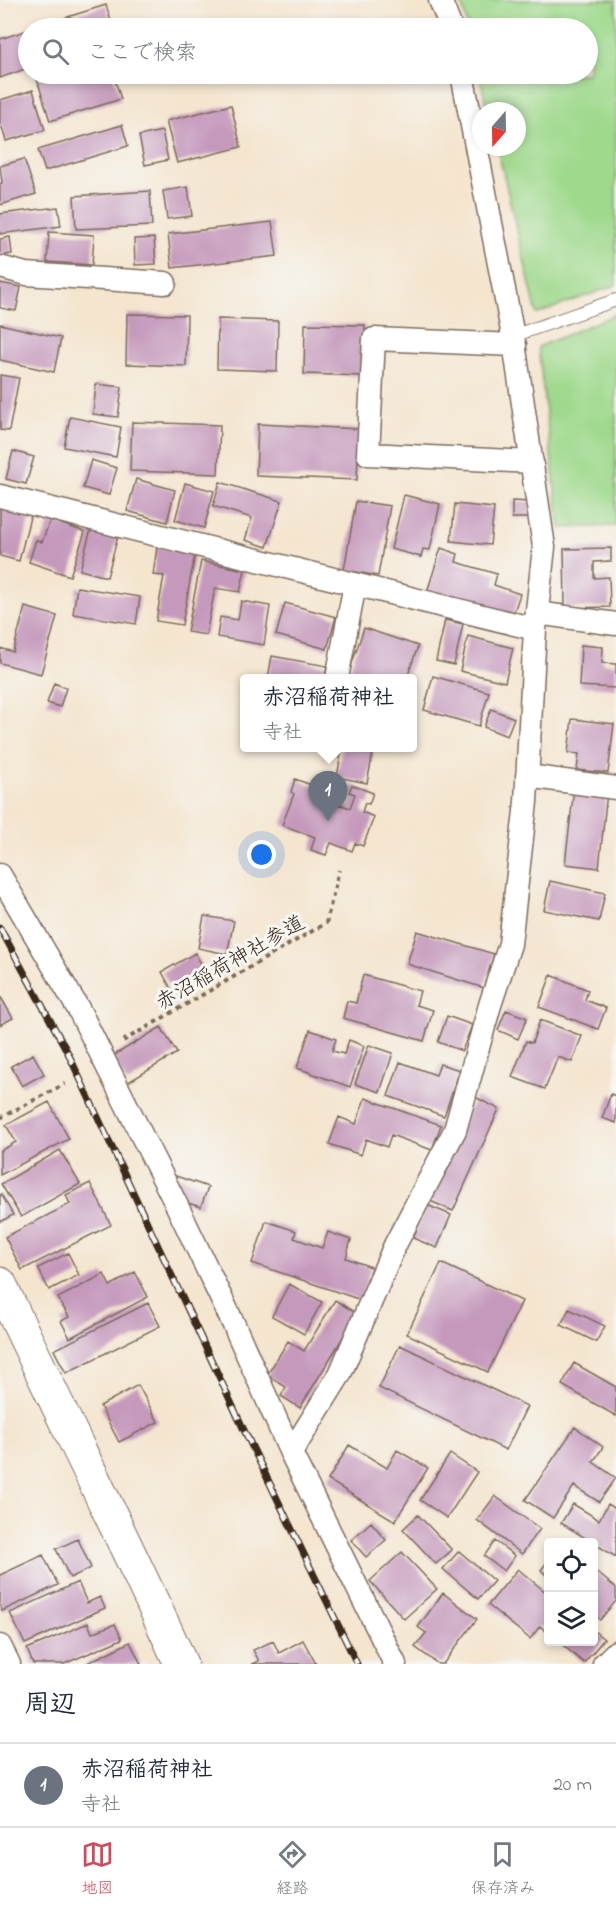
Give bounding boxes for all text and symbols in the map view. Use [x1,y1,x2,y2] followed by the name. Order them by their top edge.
[18,18,598,84] search box
[39,35,72,68] icon: search
[87,38,197,70] text: ここで検索
[472,102,526,156] north arrow
[240,674,417,752] popup
[262,683,395,715] text: 赤沼稲荷神社
[262,719,302,748] text: 寺社
[308,772,348,821] pin: 1
[247,840,276,869] your location
[151,909,311,1019] street label: 赤沼稲荷神社参道
[544,1538,598,1646] map controls
[544,1538,598,1592] button: locate
[544,1592,598,1646] button: layers
[24,1687,76,1725] text: 周辺
[81,1755,213,1787] text: 赤沼稲荷神社
[40,1771,47,1800] text: 1
[553,1771,592,1800] text: 20 m
[81,1791,121,1820] text: 寺社
[81,1838,114,1901] tab: 地図
[276,1838,309,1901] tab: 経路
[471,1838,535,1901] tab: 保存済み

